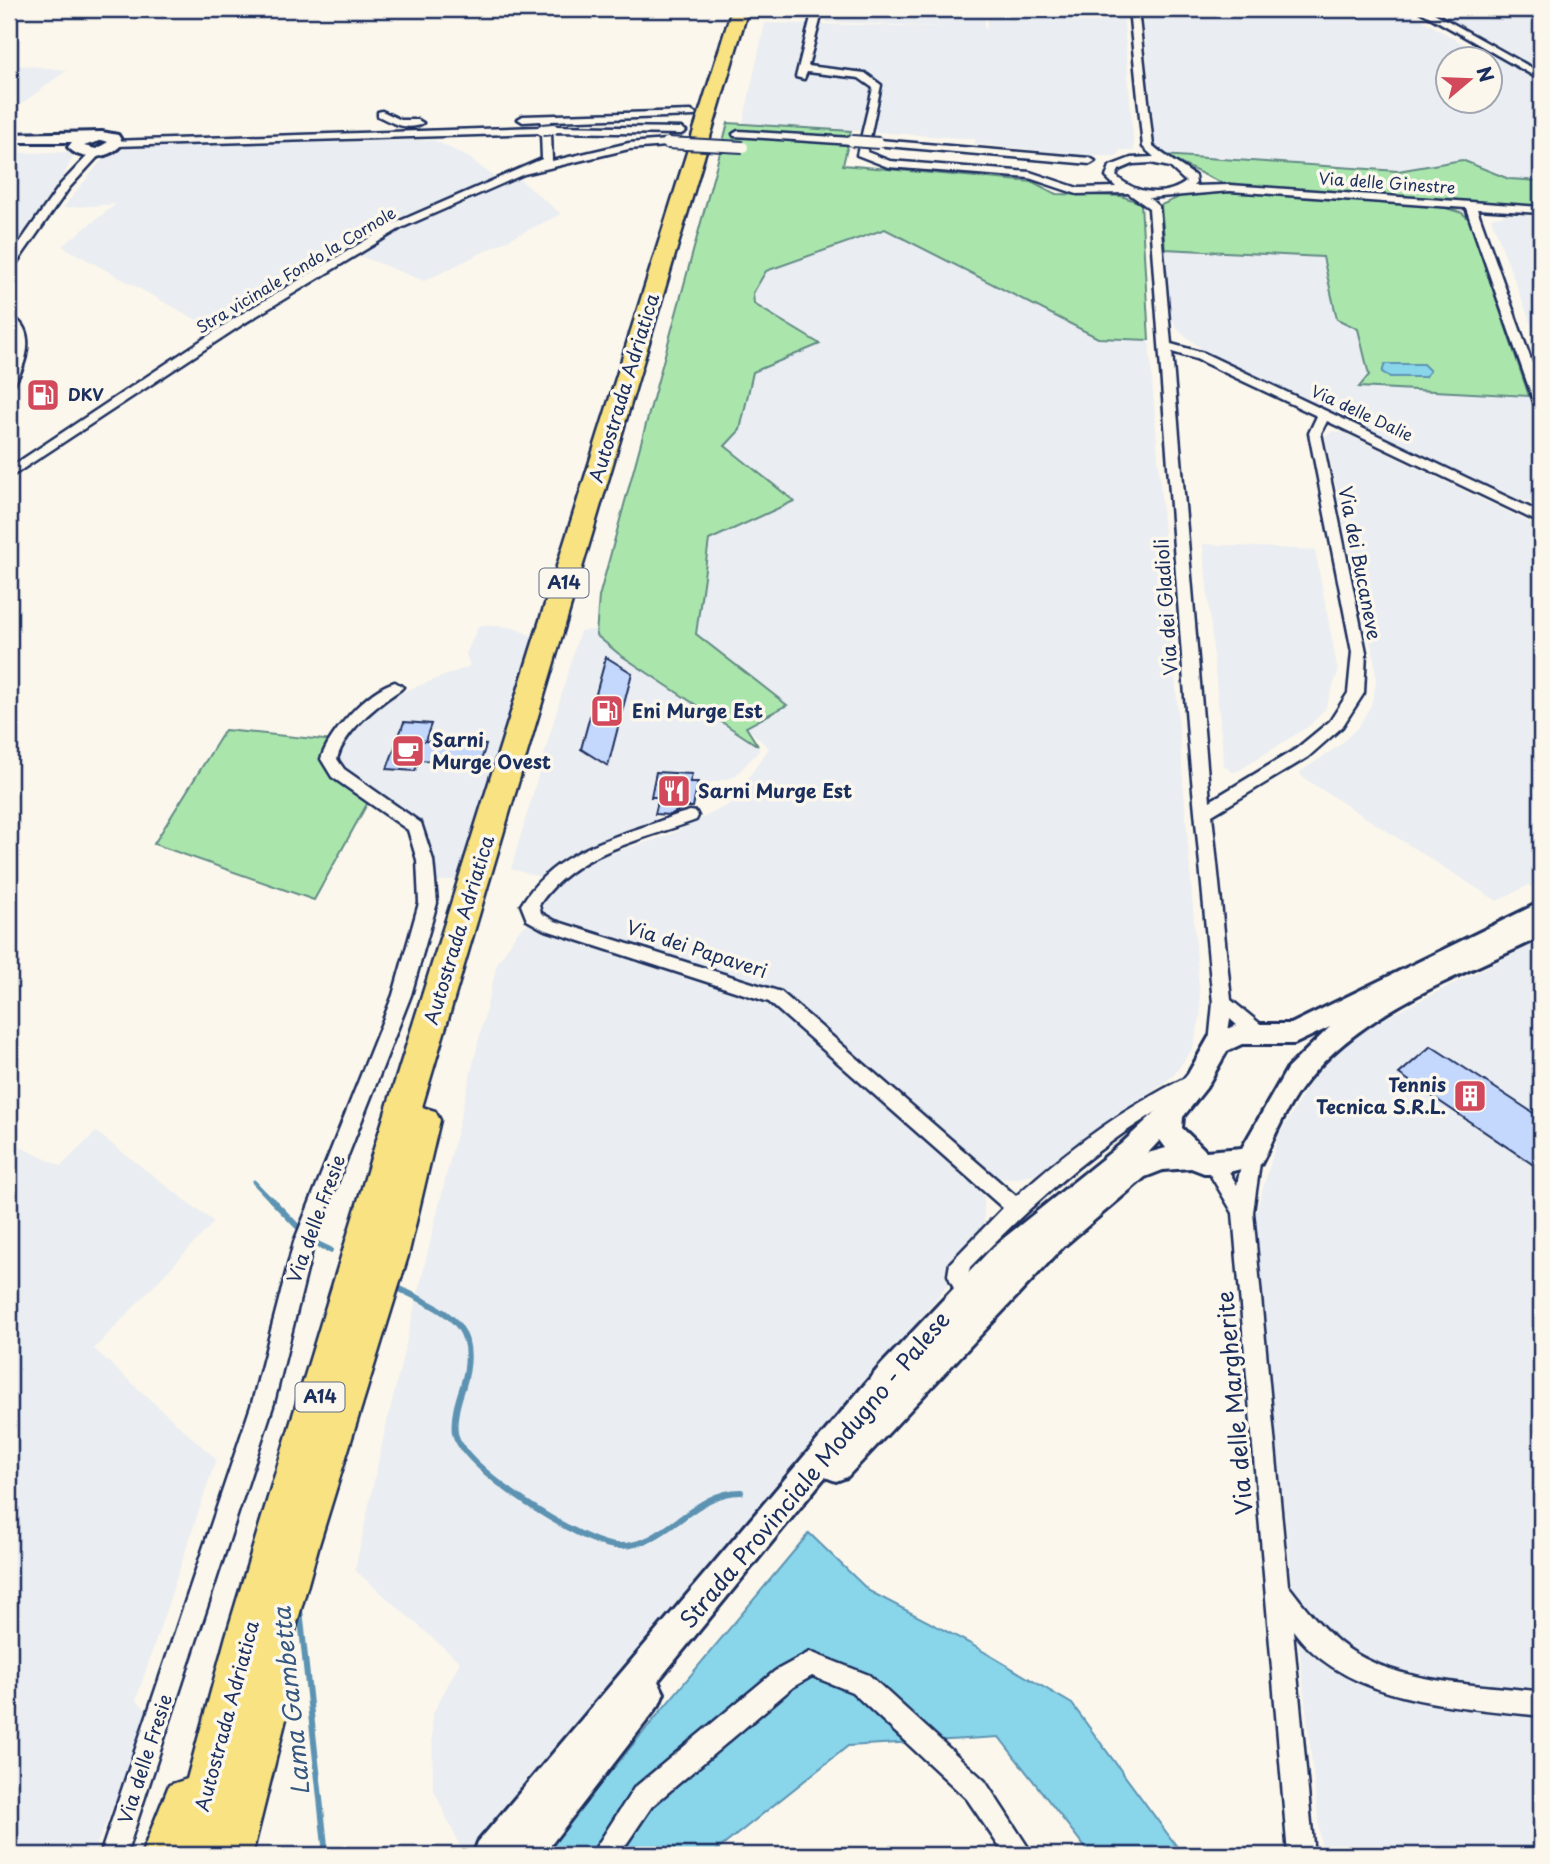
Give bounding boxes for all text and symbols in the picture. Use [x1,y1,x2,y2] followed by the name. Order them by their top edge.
[1434,46,1504,116] north arrow
[1470,62,1502,86] text: N
[1318,165,1456,199] street label: Via delle Ginestre
[191,200,400,339] street label: Stra vicinale Fondo la Cornole
[581,290,665,486] street label: Autostrada Adriatica
[24,376,62,414] fuel station icon: DKV
[1307,378,1418,446] street label: Via delle Dalie
[68,382,104,406] place label: DKV
[1332,484,1390,642] street label: Via dei Bucaneve
[1146,538,1184,676] street label: Via dei Gladioli
[540,568,588,598] road number: A14
[588,692,626,730] fuel station icon: Eni Murge Est
[632,696,763,724] place label: Eni Murge Est
[432,725,551,775] place label: Sarni Murge Ovest
[389,732,427,770] cafe icon: Sarni Murge Ovest
[655,772,693,810] restaurant icon: Sarni Murge Est
[698,776,852,804] place label: Sarni Murge Est
[416,832,500,1028] street label: Autostrada Adriatica
[623,912,771,984] street label: Via dei Papaveri
[1316,1070,1446,1120] place label: Tennis Tecnica S.R.L.
[1451,1077,1489,1115] building icon: Tennis Tecnica S.R.L.
[279,1150,351,1287] street label: Via delle Fresie
[1206,1290,1261,1517] street label: Via delle Margherite
[670,1303,957,1635] street label: Strada Provinciale Modugno - Palese
[296,1382,344,1412] road number: A14
[262,1604,318,1797] water label: Lama Gambetta
[187,1617,265,1814] street label: Autostrada Adriatica
[110,1690,178,1827] street label: Via delle Fresie

